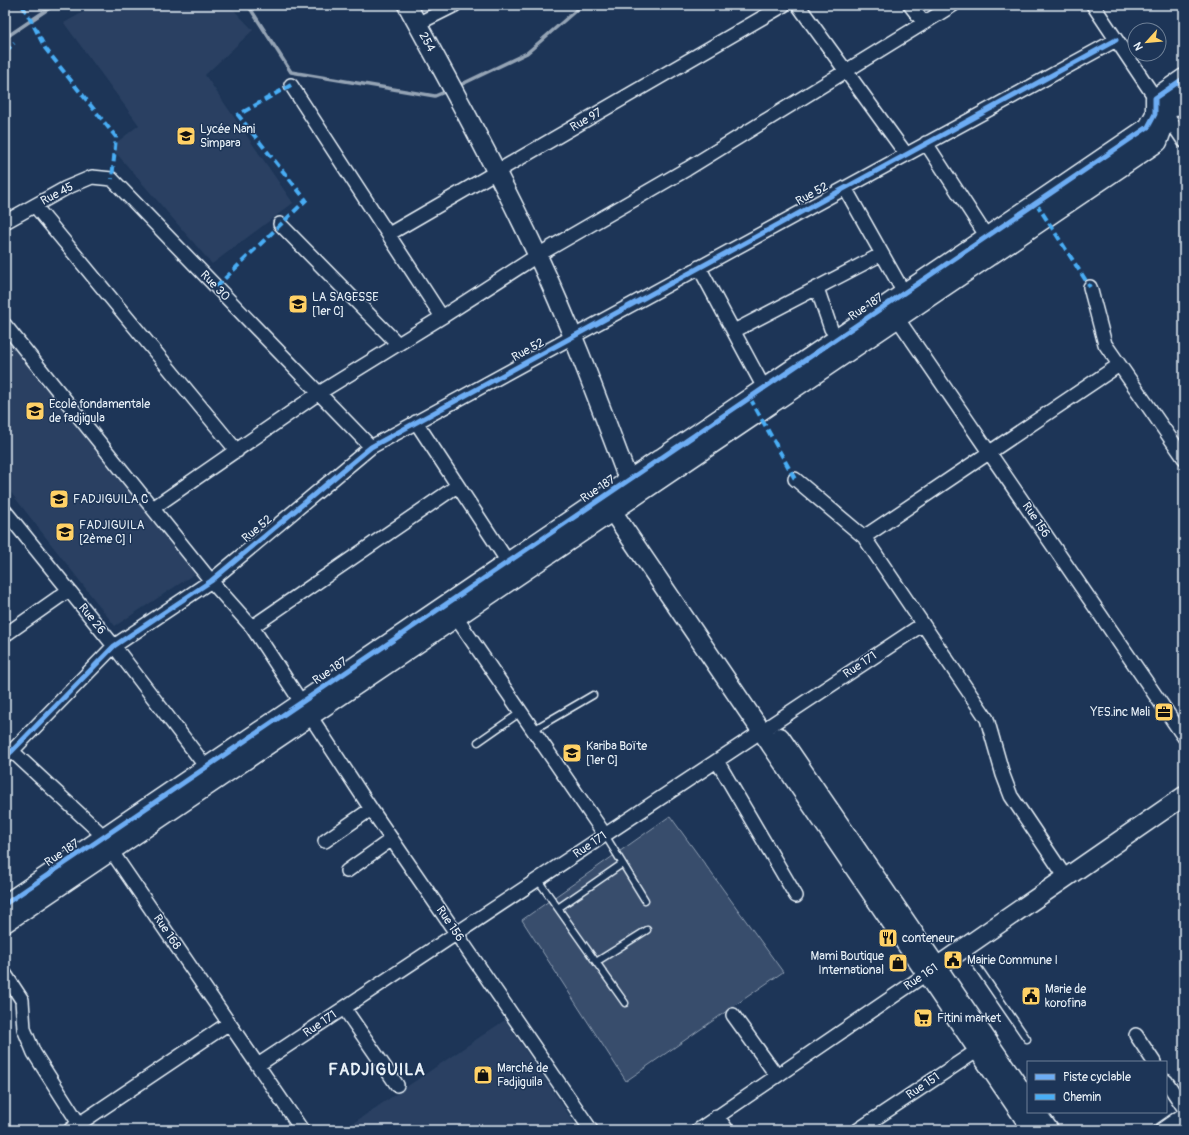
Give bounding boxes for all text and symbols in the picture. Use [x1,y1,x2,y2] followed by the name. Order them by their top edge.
[1127,22,1167,62] north arrow
[416,30,438,54] street label: 254
[1131,40,1146,53] text: N
[568,105,605,135] street label: Rue 97
[200,122,255,151] place label: Lycée Nani Simpara
[175,125,197,147] school or university icon: Lycée Nani Simpara
[38,179,76,209] street label: Rue 45
[793,179,831,209] street label: Rue 52
[197,268,233,304] street label: Rue 30
[312,290,378,319] place label: LA SAGESSE [1er C]
[846,290,887,324] street label: Rue 187
[287,293,309,315] school or university icon: LA SAGESSE [1er C]
[509,335,547,365] street label: Rue 52
[49,397,150,426] place label: Ecole fondamentale de fadjigula
[24,400,46,422] school or university icon: Ecole fondamentale de fadjigula
[578,472,619,506] street label: Rue 187
[48,488,70,510] school or university icon: FADJIGUILA C
[73,492,149,507] place label: FADJIGUILA C
[1019,499,1053,541] street label: Rue 156
[239,512,275,546] street label: Rue 52
[79,518,145,547] place label: FADJIGUILA [2ème C] I
[54,521,76,543] school or university icon: FADJIGUILA [2ème C] I
[75,601,109,637] street label: Rue 26
[840,648,880,682] street label: Rue 171
[310,654,351,688] street label: Rue 187
[1153,701,1175,723] office icon: YES.inc Mali
[1089,705,1150,720] place label: YES.inc Mali
[586,739,647,768] place label: Kariba Boïte [1er C]
[561,742,583,764] school or university icon: Kariba Boïte [1er C]
[570,828,610,862] street label: Rue 171
[42,836,83,870] street label: Rue 187
[433,903,467,945] street label: Rue 156
[150,912,184,952] street label: Rue 168
[877,927,899,949] restaurant icon: conteneur
[902,931,955,946] place label: conteneur
[811,949,884,978] place label: Mami Boutique International
[942,949,964,971] public building icon: Mairie Commune I
[887,952,909,974] shop icon: Mami Boutique International
[967,953,1058,968] place label: Mairie Commune I
[901,960,941,994] street label: Rue 161
[1045,982,1087,1011] place label: Marie de korofina
[1020,985,1042,1007] public building icon: Marie de korofina
[300,1007,340,1041] street label: Rue 171
[912,1007,934,1029] supermarket icon: Fitini market
[937,1011,1001,1026] place label: Fitini market
[328,1060,426,1080] district label: FADJIGUILA
[497,1061,548,1090] place label: Marché de Fadjiguila
[1027,1061,1167,1113] legend
[472,1064,494,1086] shop icon: Marché de Fadjiguila
[903,1069,943,1103] street label: Rue 151
[1063,1070,1131,1085] text: Piste cyclable
[1063,1090,1102,1105] text: Chemin

